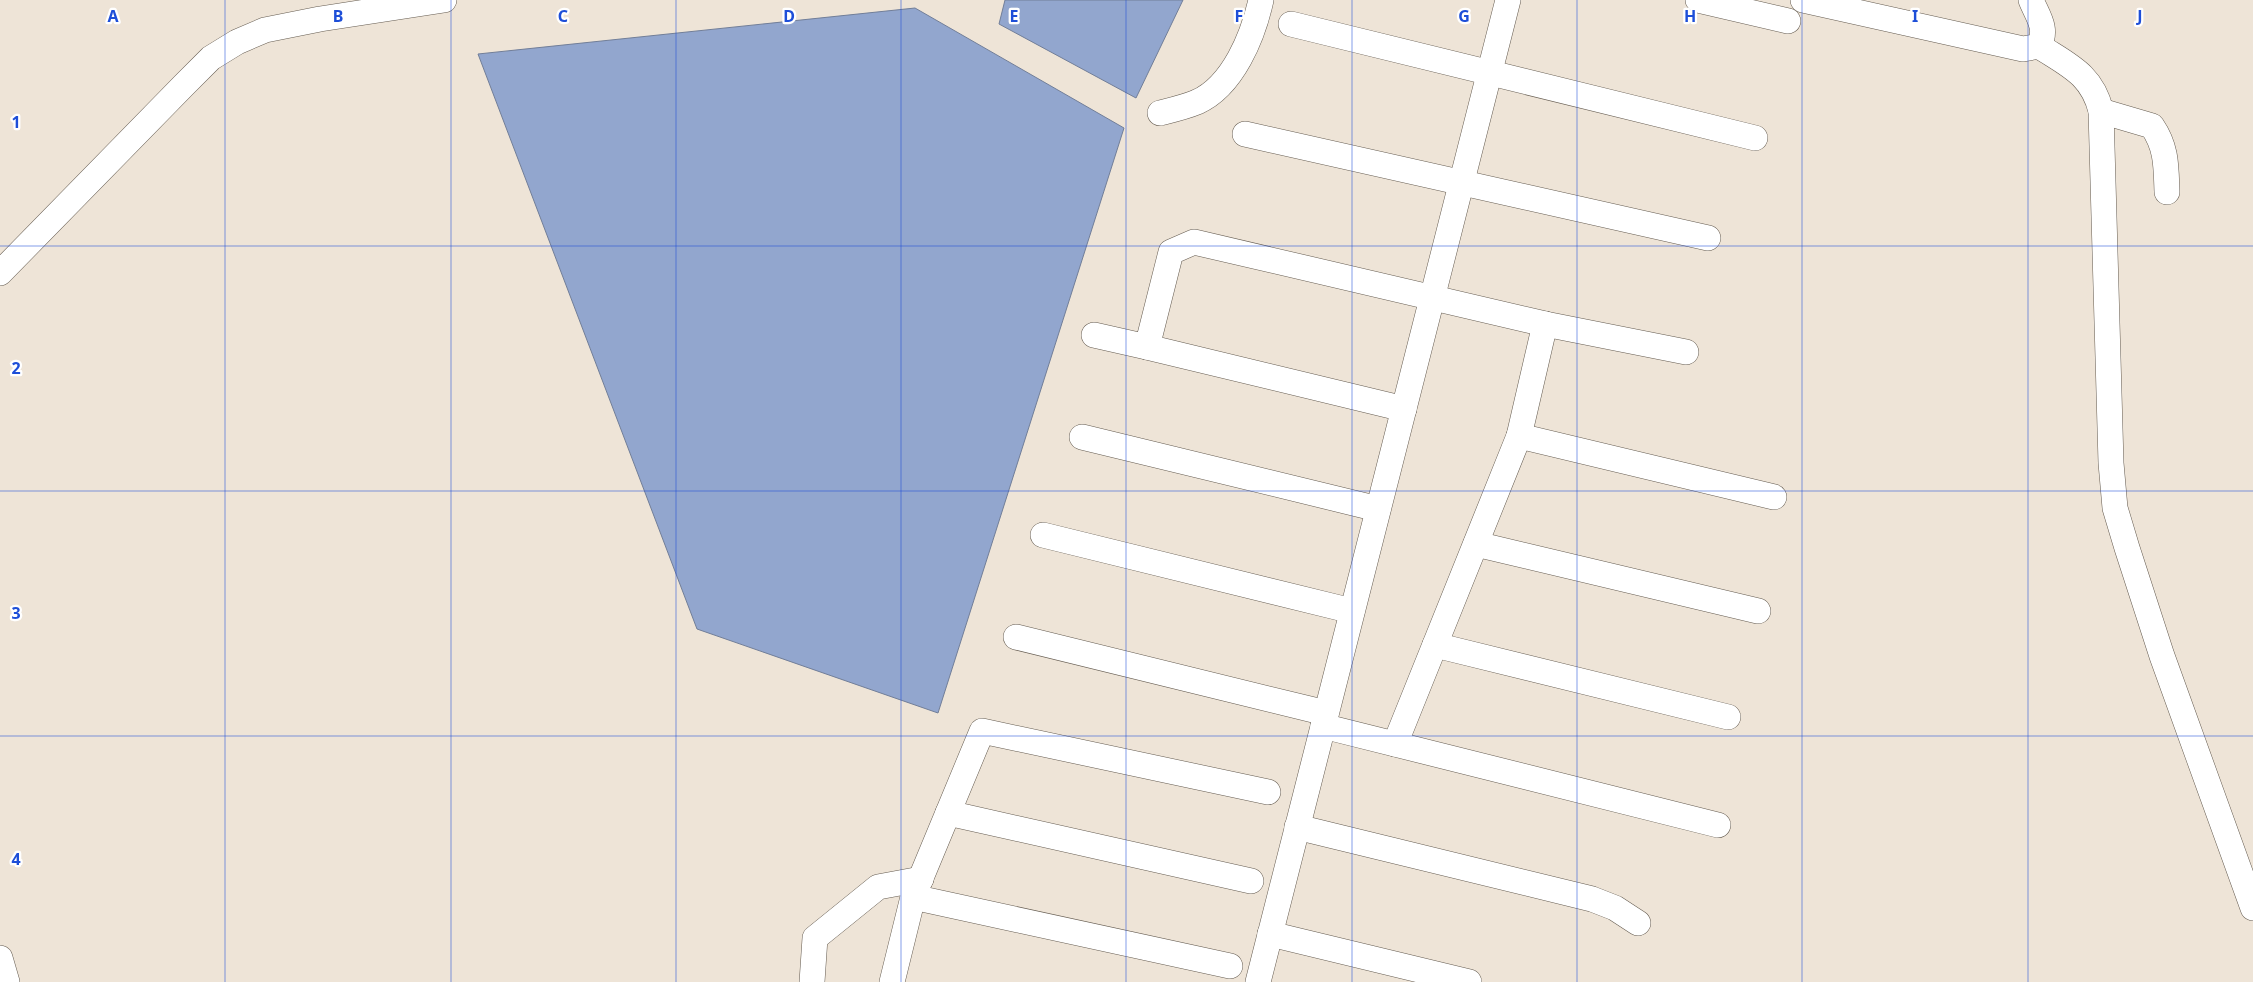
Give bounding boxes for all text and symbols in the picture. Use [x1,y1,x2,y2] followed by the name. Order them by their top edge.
[107,5,119,27] text: A
[333,5,343,27] text: B
[558,5,568,27] text: C
[783,5,795,27] text: D
[1010,5,1019,27] text: E
[1235,5,1243,27] text: F
[1458,5,1470,27] text: G
[1684,5,1696,27] text: H
[1912,5,1918,27] text: I
[2135,5,2143,27] text: J
[11,111,21,133] text: 1
[11,357,21,379] text: 2
[11,602,21,624] text: 3
[11,848,21,870] text: 4

